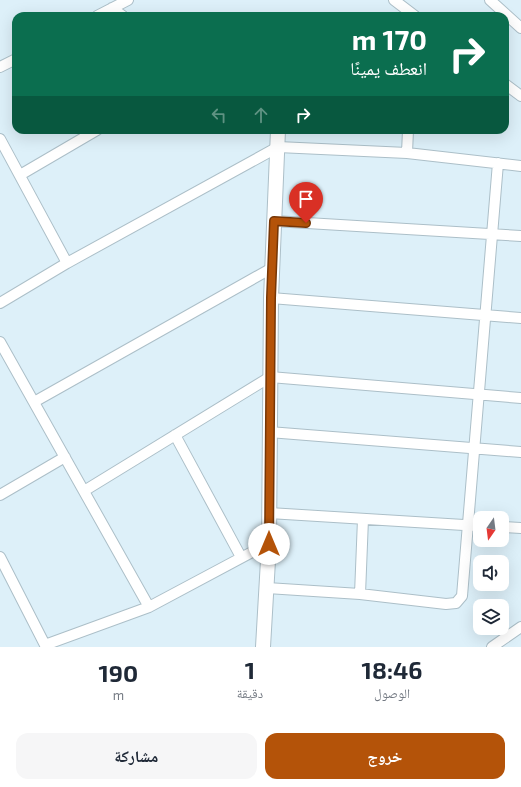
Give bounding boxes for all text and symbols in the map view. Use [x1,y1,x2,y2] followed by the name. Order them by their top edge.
[352,22,427,56] text: 170 m
[441,28,493,80] icon: right
[350,57,427,79] text: انعطف يمينًا
[208,104,230,126] icon: left
[250,104,272,126] icon: ahead
[292,104,314,126] icon: right
[289,182,323,223] pin
[295,188,317,210] icon: arrive
[473,511,509,547] north arrow
[473,511,509,635] map controls
[248,523,290,565] position arrow
[473,555,509,591] button: sound
[473,599,509,635] button: layers
[245,655,255,684] text: 1
[362,655,423,684] text: 18:46
[99,658,138,687] text: 190
[237,685,263,701] text: دقيقة
[374,685,410,701] text: الوصول
[113,687,124,703] text: m
[16,733,257,779] button: مشاركة
[265,733,505,779] button: خروج

